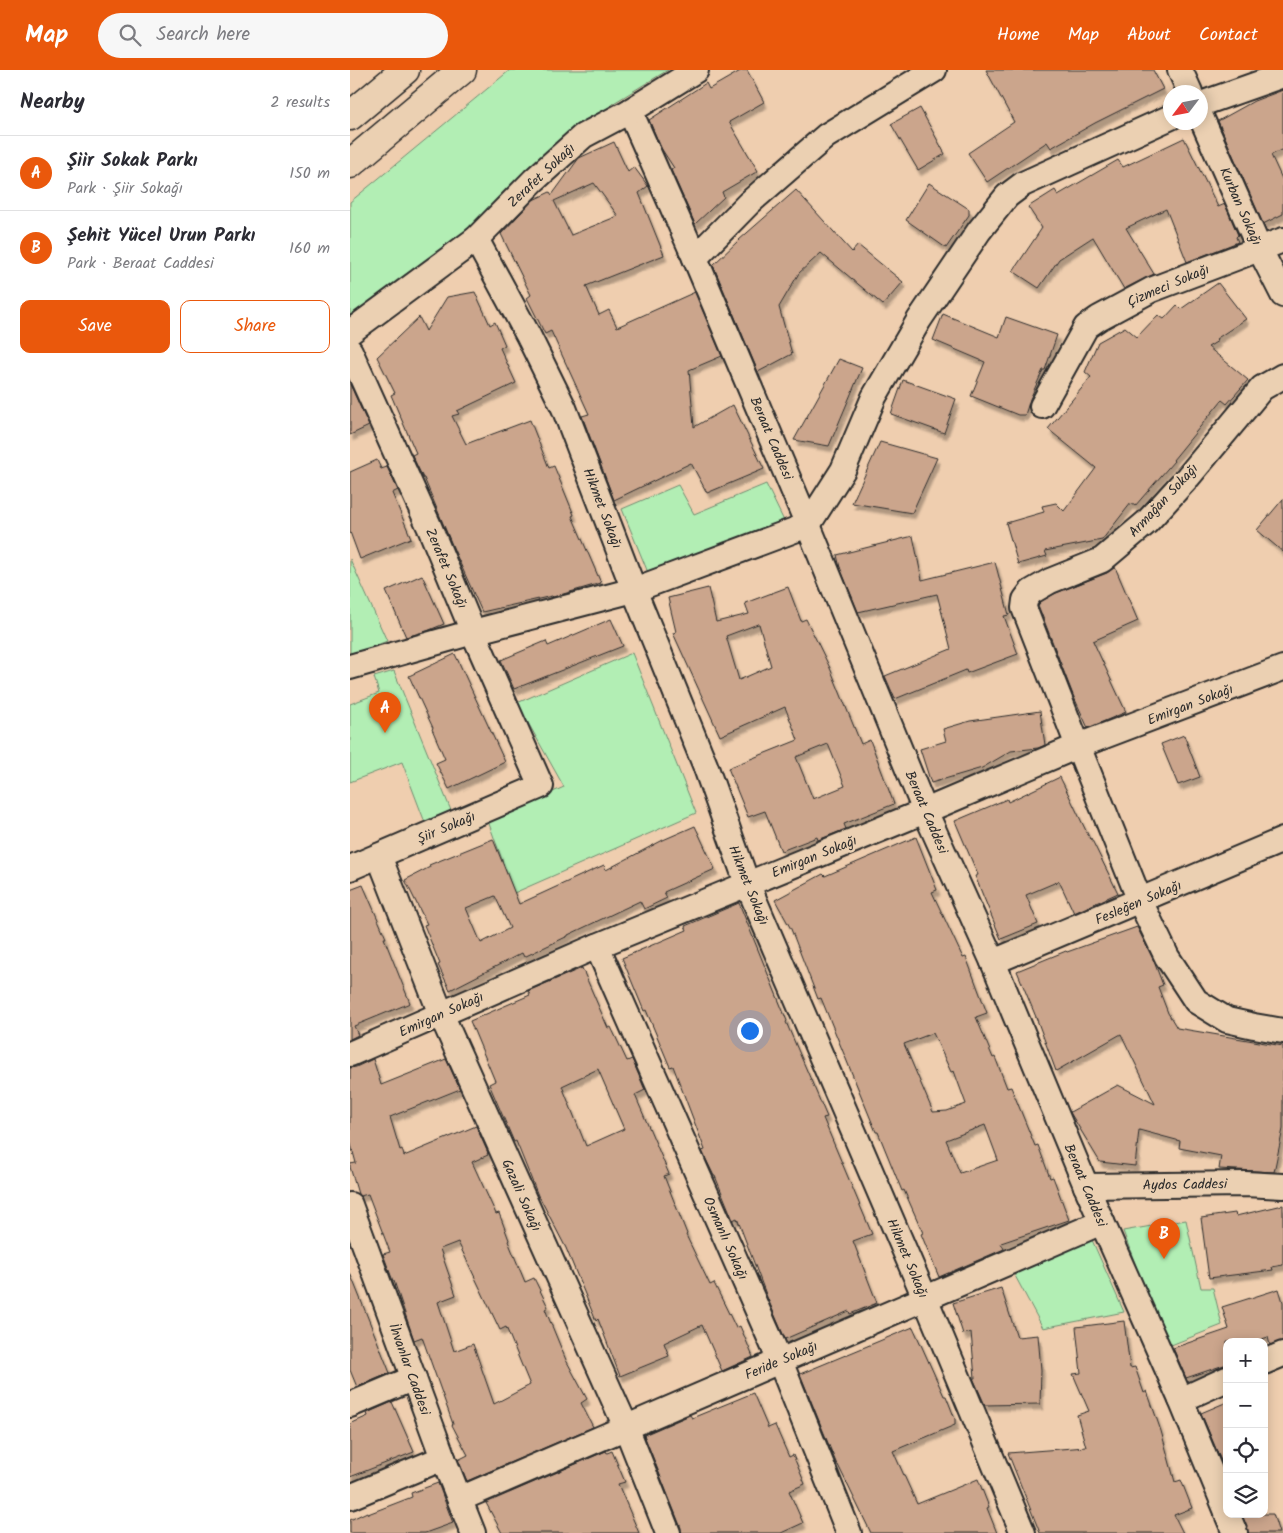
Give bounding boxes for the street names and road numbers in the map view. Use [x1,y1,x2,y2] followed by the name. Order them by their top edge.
[503,138,581,213] street label: Zerafet Sokağı
[1213,164,1267,249] street label: Kurban Sokağı
[1124,259,1213,313] street label: Çizmeci Sokağı
[744,393,799,484] street label: Beraat Caddesi
[1124,458,1204,543] street label: Armağan Sokağı
[577,465,628,552] street label: Hikmet Sokağı
[419,525,473,613] street label: Zerafet Sokağı
[1144,678,1237,731] street label: Emirgan Sokağı
[899,767,954,858] street label: Beraat Caddesi
[414,806,479,850] street label: Şiir Sokağı
[768,830,861,884] street label: Emirgan Sokağı
[722,842,774,929] street label: Hikmet Sokağı
[1092,875,1186,931] street label: Fesleğen Sokağı
[395,986,488,1043] street label: Emirgan Sokağı
[1058,1140,1113,1231] street label: Beraat Caddesi
[495,1156,547,1236] street label: Gazali Sokağı
[1143,1173,1228,1197] street label: Aydos Caddesi
[697,1193,753,1284] street label: Osmanlı Sokağı
[880,1215,934,1302] street label: Hikmet Sokağı
[382,1320,436,1419] street label: İhvanlar Caddesi
[741,1335,822,1386] street label: Feride Sokağı

